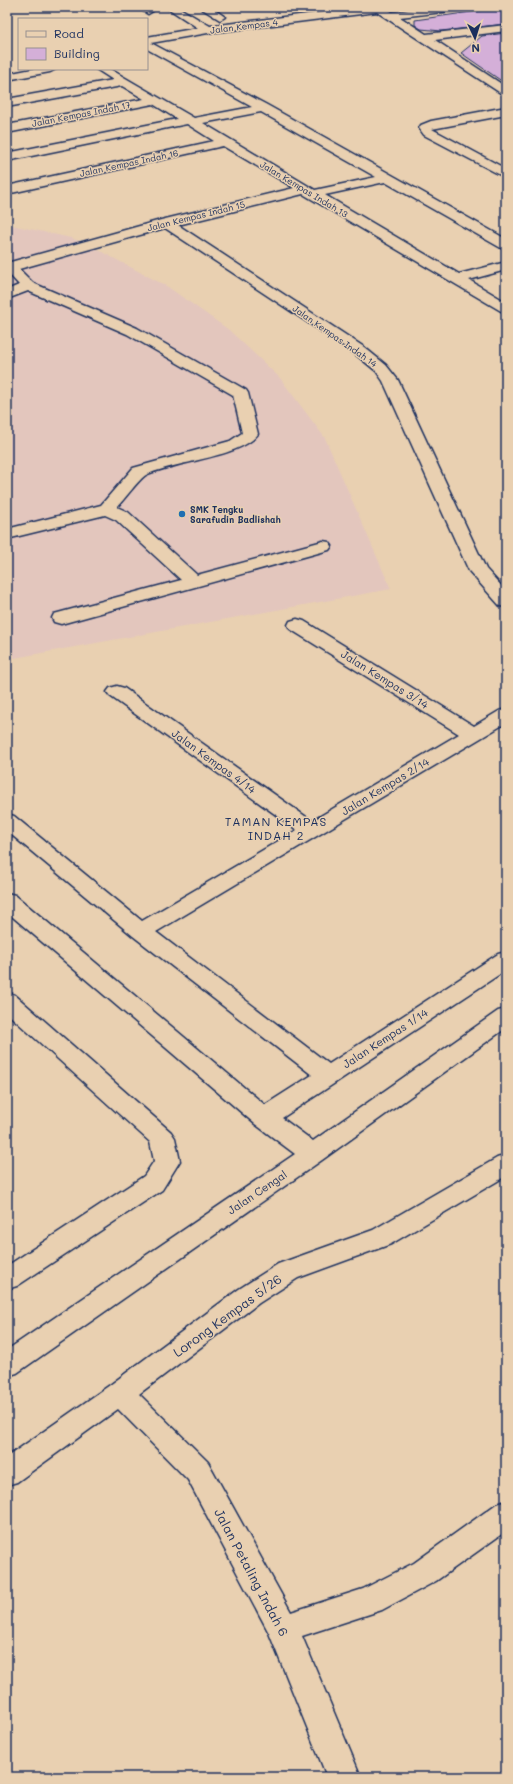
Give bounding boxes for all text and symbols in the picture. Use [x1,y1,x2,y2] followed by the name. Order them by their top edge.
[209,16,279,36] street label: Jalan Kempas 4
[18,18,148,70] legend
[455,18,495,58] north arrow
[54,25,84,41] text: Road
[471,41,480,56] text: N
[54,45,100,61] text: Building
[31,99,131,129] street label: Jalan Kempas Indah 17
[79,147,179,179] street label: Jalan Kempas Indah 16
[258,158,350,220] street label: Jalan Kempas Indah 13
[146,199,246,233] street label: Jalan Kempas Indah 15
[291,303,380,370] street label: Jalan Kempas Indah 14
[190,504,281,525] place label: SMK Tengku Sarafudin Badlishah
[177,509,187,519] marker: SMK Tengku Sarafudin Badlishah
[338,646,432,712] street label: Jalan Kempas 3/14
[169,725,259,797] street label: Jalan Kempas 4/14
[338,754,432,818] street label: Jalan Kempas 2/14
[225,813,327,843] district label: TAMAN KEMPAS INDAH 2
[339,1004,431,1071] street label: Jalan Kempas 1/14
[224,1167,290,1217] street label: Jalan Cengal
[169,1270,285,1360] street label: Lorong Kempas 5/26
[211,1505,293,1639] street label: Jalan Petaling Indah 6

